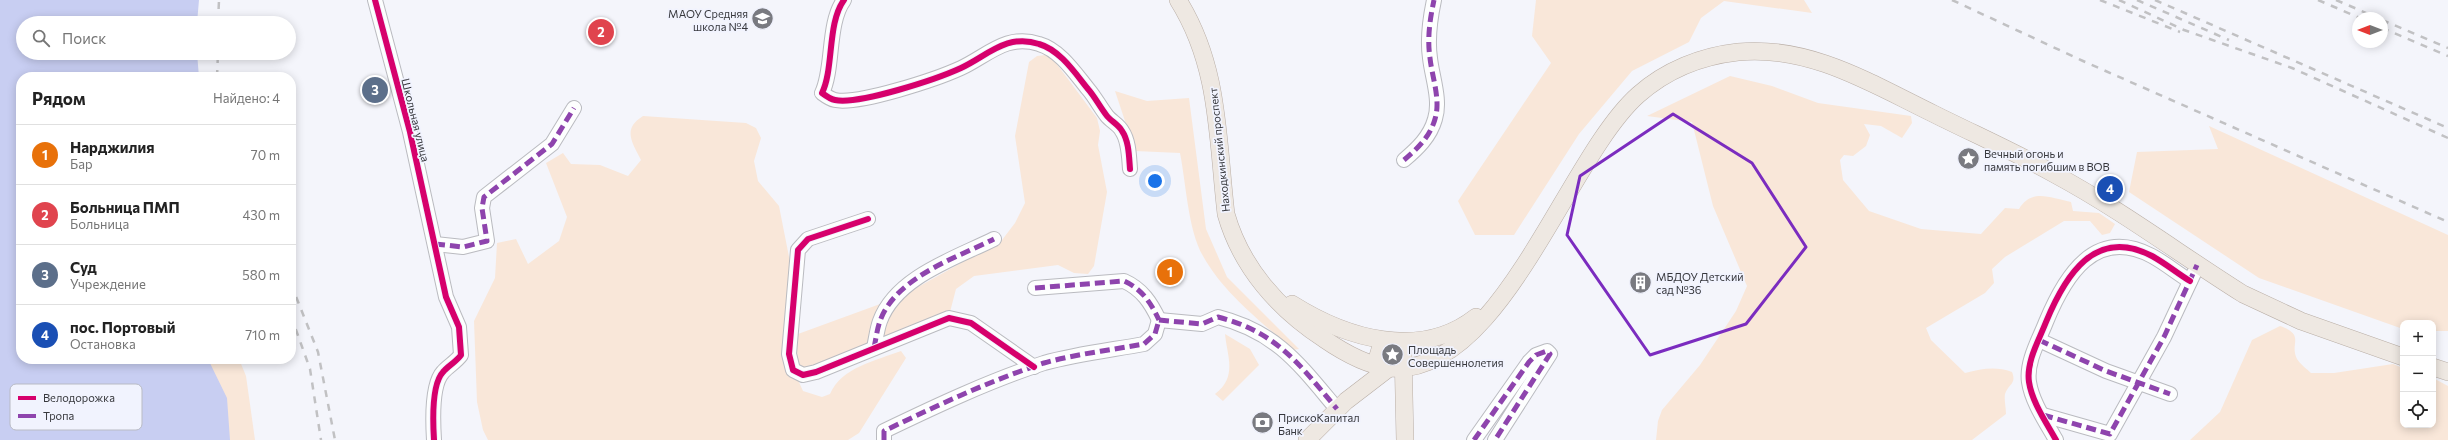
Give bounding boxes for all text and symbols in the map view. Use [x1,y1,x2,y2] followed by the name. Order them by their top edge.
[750,6,776,32] school or university icon: МАОУ Средняя школа №4
[668,7,748,33] place label: МАОУ Средняя школа №4
[2352,12,2388,48] north arrow
[16,16,296,60] search box
[588,17,614,47] pin: 2
[30,27,52,49] icon: search
[62,29,106,47] text: Поиск
[362,75,388,105] pin: 3
[399,77,433,163] street label: Школьная улица
[1206,87,1232,213] street label: Находкинский проспект
[32,88,86,109] text: Рядом
[213,90,280,106] text: Найдено: 4
[70,138,155,156] text: Нарджилия
[1955,146,1981,172] place icon: Вечный огонь и память погибшим в ВОВ
[42,147,48,163] text: 1
[251,147,280,163] text: 70 m
[1984,147,2110,173] place label: Вечный огонь и память погибшим в ВОВ
[70,156,93,172] text: Бар
[1145,171,1165,191] your location
[2097,174,2123,204] pin: 4
[70,198,180,216] text: Больница ПМП
[41,207,49,223] text: 2
[242,207,280,223] text: 430 m
[70,216,129,232] text: Больница
[1157,257,1183,287] pin: 1
[70,258,97,276] text: Суд
[41,267,49,283] text: 3
[242,267,280,283] text: 580 m
[1627,269,1653,295] building icon: МБДОУ Детский сад №36
[1656,270,1744,296] place label: МБДОУ Детский сад №36
[70,276,146,292] text: Учреждение
[70,318,176,336] text: пос. Портовый
[2400,320,2436,428] map controls
[2400,320,2436,356] button: +
[41,327,49,343] text: 4
[245,327,280,343] text: 710 m
[70,336,136,352] text: Остановка
[1379,342,1405,368] place icon: Площадь Совершеннолетия
[1408,343,1504,369] place label: Площадь Совершеннолетия
[2400,356,2436,392] button: −
[10,384,142,430] legend
[43,391,115,404] text: Велодорожка
[2400,392,2436,428] button: locate
[43,409,74,422] text: Тропа
[1250,410,1276,436] bank icon: ПрискоКапитал Банк
[1278,411,1360,437] place label: ПрискоКапитал Банк

